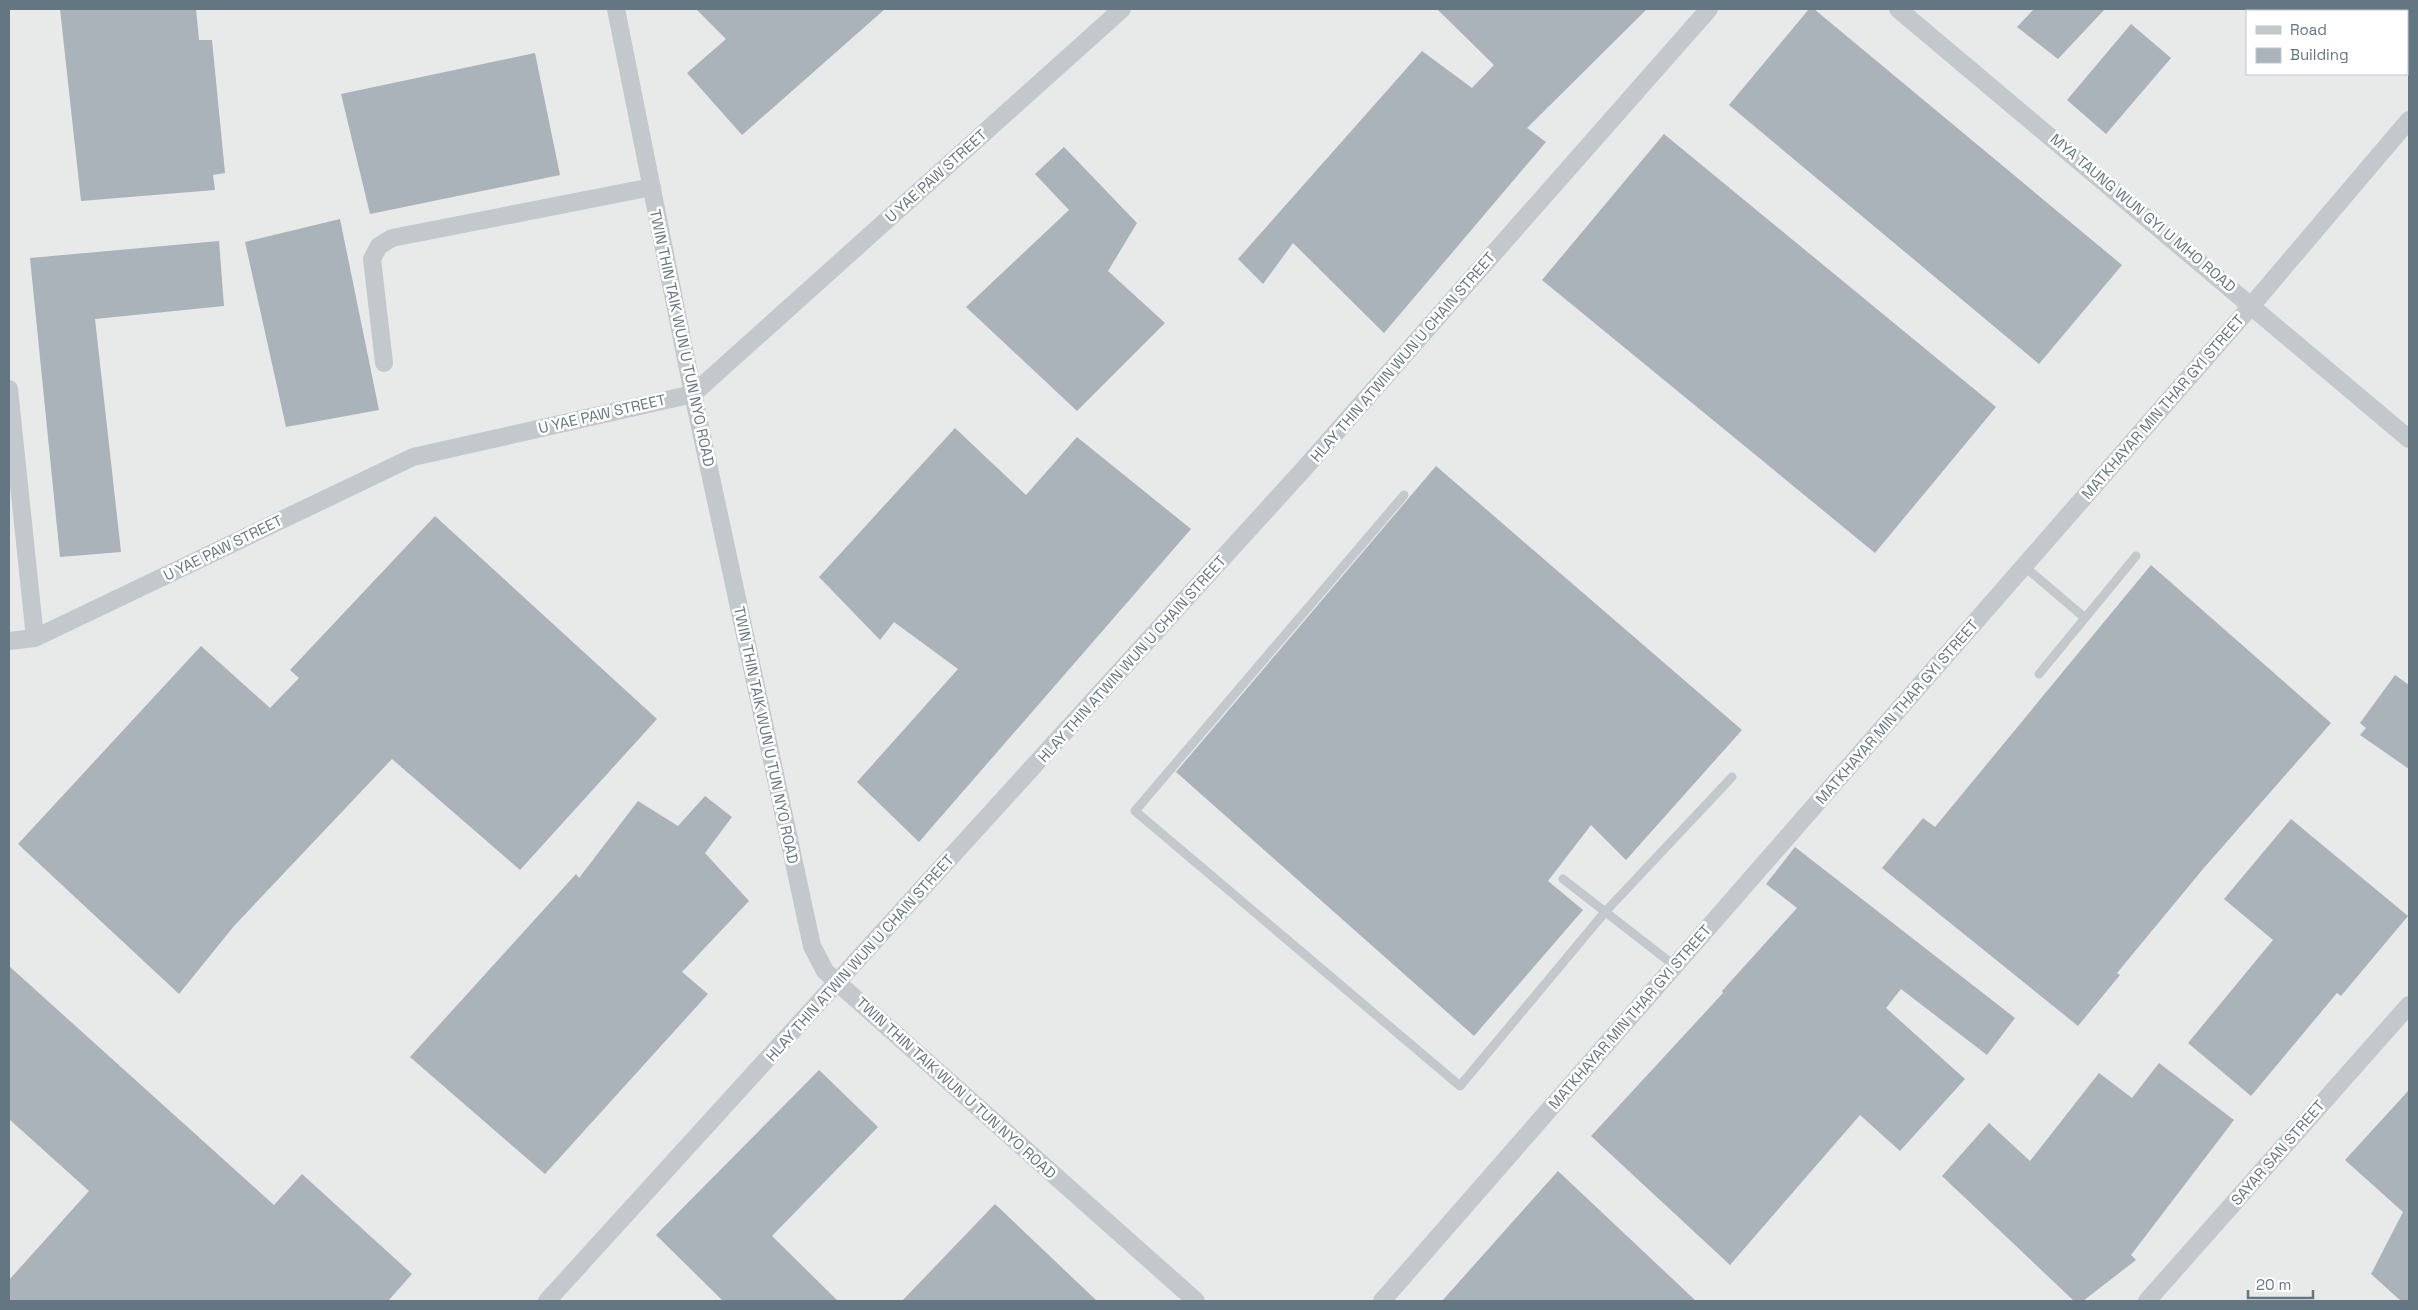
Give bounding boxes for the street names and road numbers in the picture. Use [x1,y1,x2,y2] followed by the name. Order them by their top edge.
[881,125,991,226] street label: U YAE PAW STREET
[2047,129,2240,296] street label: MYA TAUNG WUN GYI U MHO ROAD
[646,207,719,468] street label: TWIN THIN TAIK WUN U TUN NYO ROAD
[1306,248,1499,466] street label: HLAY THIN ATWIN WUN U CHAIN STREET
[2077,310,2248,503] street label: MATKHAYAR MIN THAR GYI STREET
[536,390,668,437] street label: U YAE PAW STREET
[160,510,286,585] street label: U YAE PAW STREET
[1033,551,1230,766] street label: HLAY THIN ATWIN WUN U CHAIN STREET
[730,604,803,865] street label: TWIN THIN TAIK WUN U TUN NYO ROAD
[1811,615,1982,808] street label: MATKHAYAR MIN THAR GYI STREET
[761,850,958,1065] street label: HLAY THIN ATWIN WUN U CHAIN STREET
[1544,920,1715,1113] street label: MATKHAYAR MIN THAR GYI STREET
[852,993,1060,1183] street label: TWIN THIN TAIK WUN U TUN NYO ROAD
[2227,1096,2329,1209] street label: SAYAR SAN STREET

